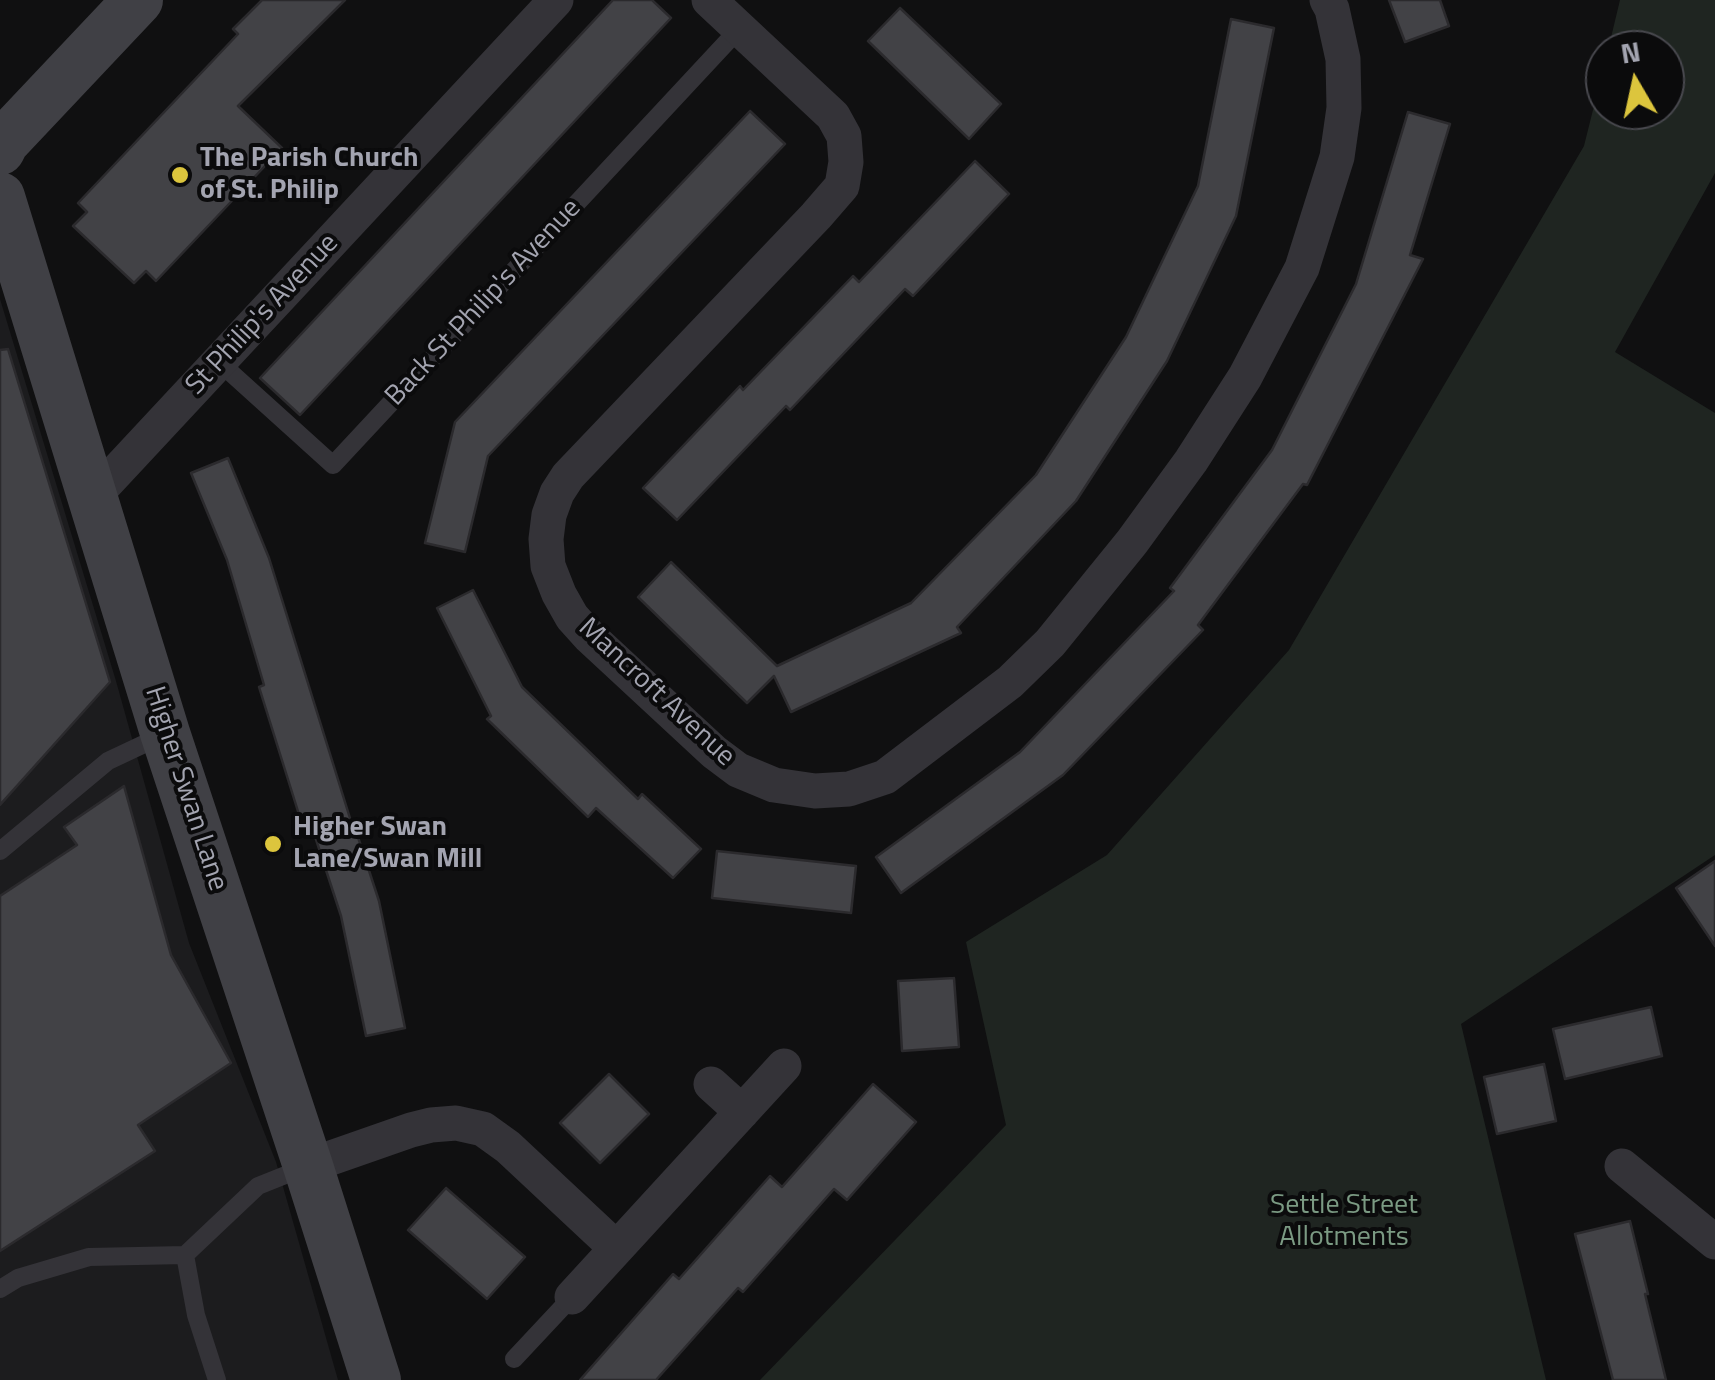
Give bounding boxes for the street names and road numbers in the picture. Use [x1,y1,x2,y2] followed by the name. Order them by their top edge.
[379,192,589,414] street label: Back St Philip's Avenue
[180,227,346,403] street label: St Philip's Avenue
[571,612,741,774] street label: Mancroft Avenue
[136,683,234,895] street label: Higher Swan Lane

